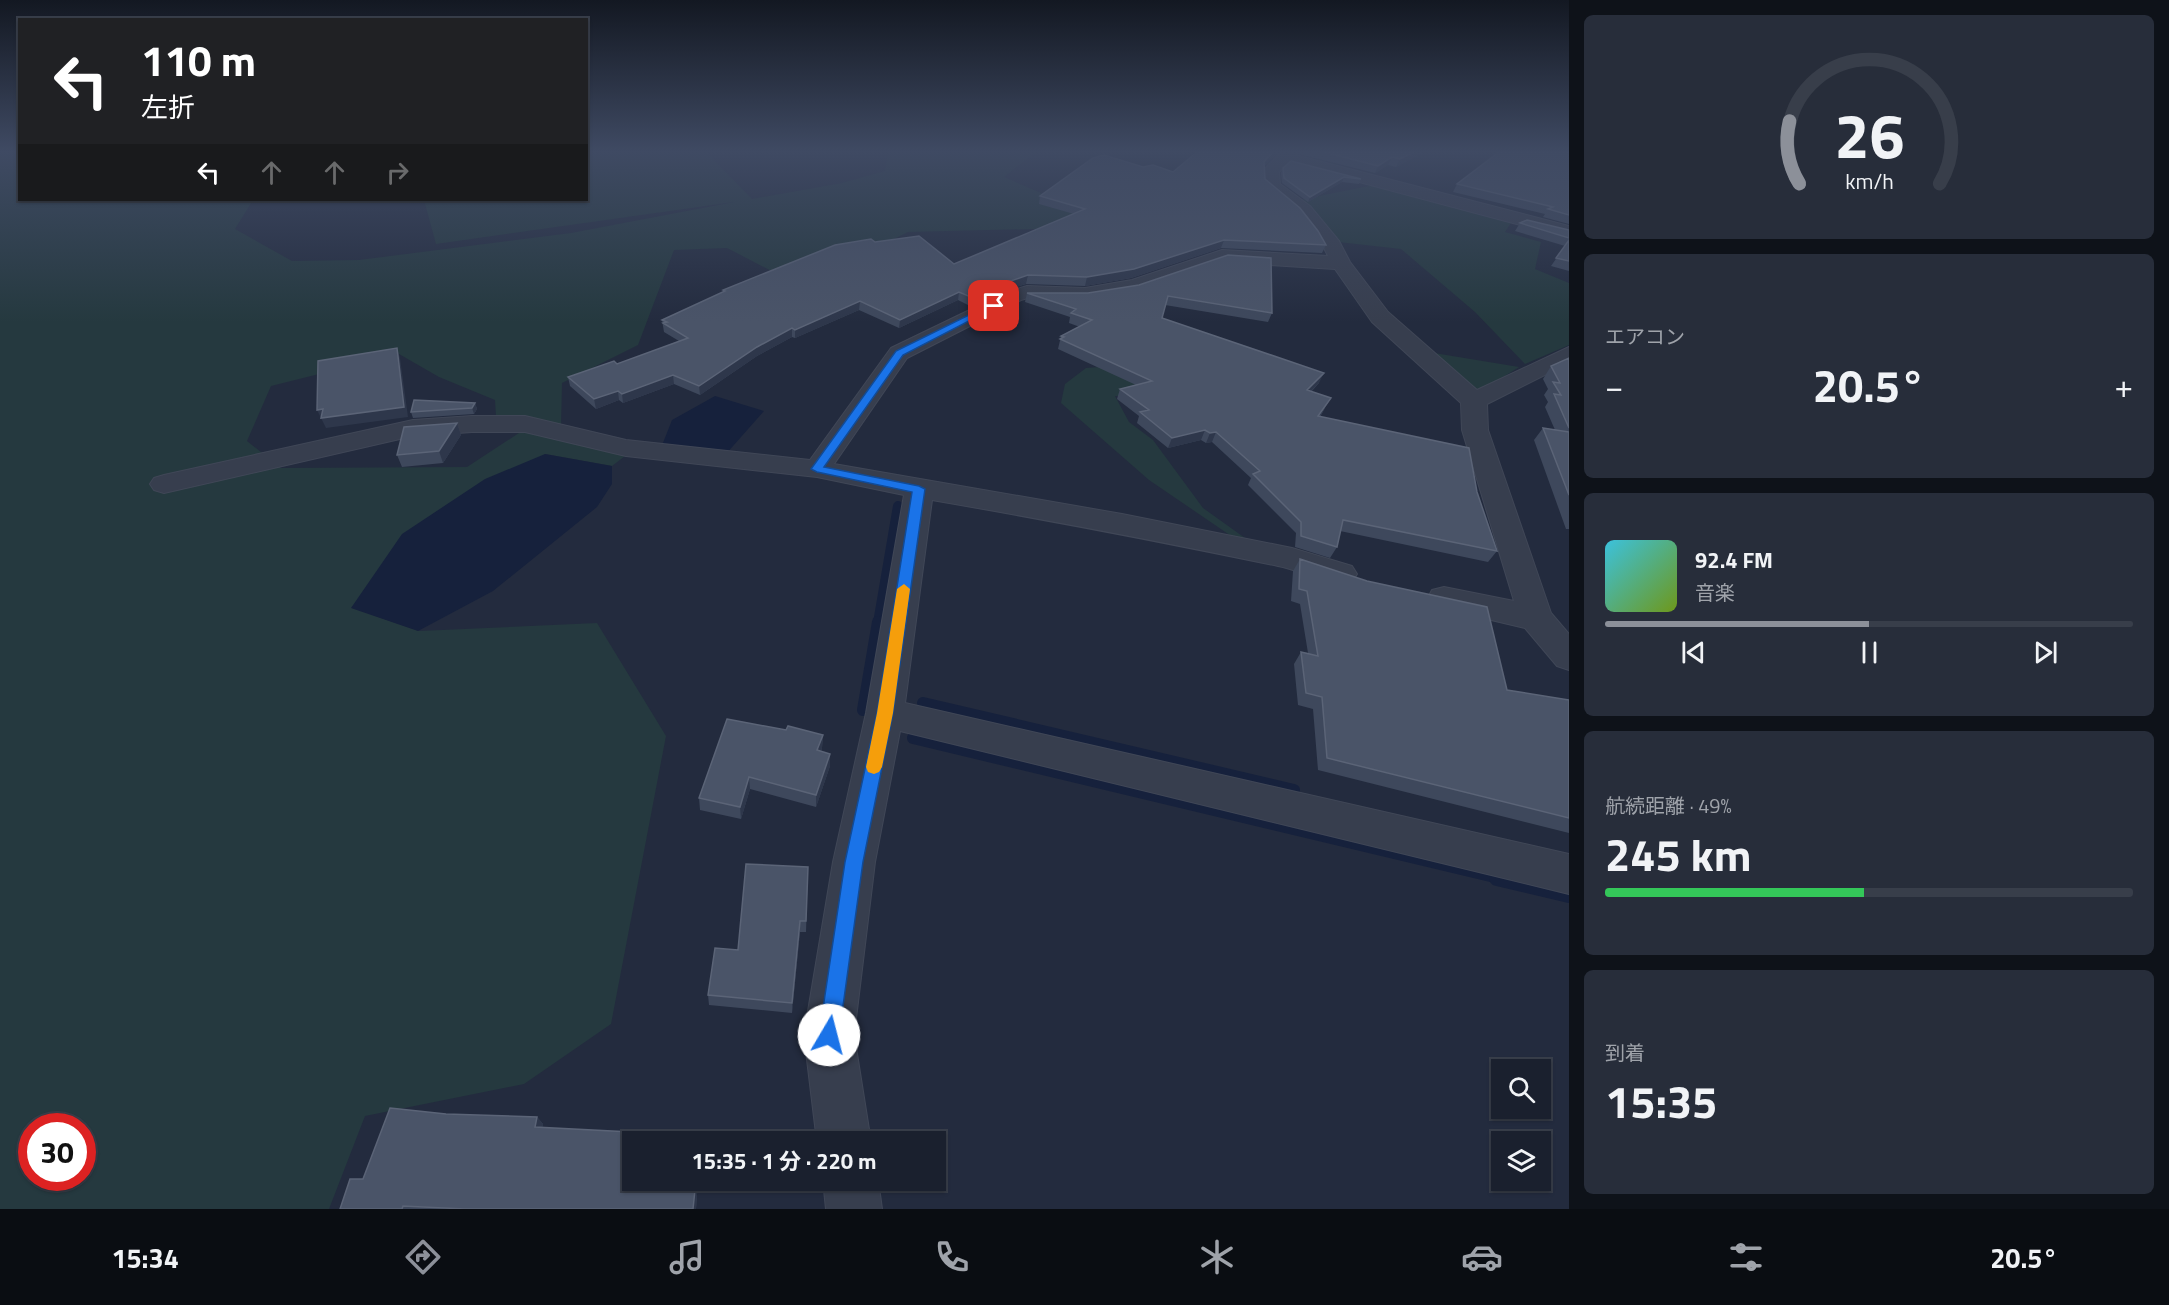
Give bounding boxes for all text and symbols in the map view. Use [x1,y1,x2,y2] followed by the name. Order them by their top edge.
[141,28,256,92] text: 110 m
[42,42,120,120] icon: left
[141,86,195,127] text: 左折
[1834,87,1904,182] text: 26
[192,156,225,189] icon: left
[255,156,288,189] icon: ahead
[318,156,351,189] icon: ahead
[381,156,414,189] icon: right
[1845,165,1893,197] text: km/h
[968,280,1019,331] pin
[977,289,1010,322] icon: arrive
[1605,321,1685,352] text: エアコン
[1813,351,1925,419] text: 20.5°
[1605,361,1623,411] text: −
[2115,361,2133,411] text: +
[1695,543,1773,577] text: 92.4 FM
[1695,577,1735,608] text: 音楽
[1677,636,1710,669] icon: previous
[1853,636,1886,669] icon: pause
[2029,636,2062,669] icon: next
[1605,790,1732,821] text: 航続距離 · 49%
[1605,820,1751,888] text: 245 km
[797,1003,861,1067] position arrow
[1605,1037,1645,1068] text: 到着
[1491,1059,1551,1191] map controls
[1491,1059,1551,1119] button: search
[1605,1067,1717,1135] text: 15:35
[18,1113,96,1191] speed limit sign: 30
[1491,1131,1551,1191] button: layers
[692,1144,876,1178] text: 15:35 · 1 分 · 220 m
[402,1236,444,1278] icon: directions
[666,1236,708,1278] icon: music
[931,1236,973,1278] icon: phone
[1196,1236,1238,1278] icon: climate
[1461,1236,1503,1278] icon: car
[1725,1236,1767,1278] icon: filters
[111,1237,179,1278] text: 15:34
[1990,1237,2058,1278] text: 20.5°

